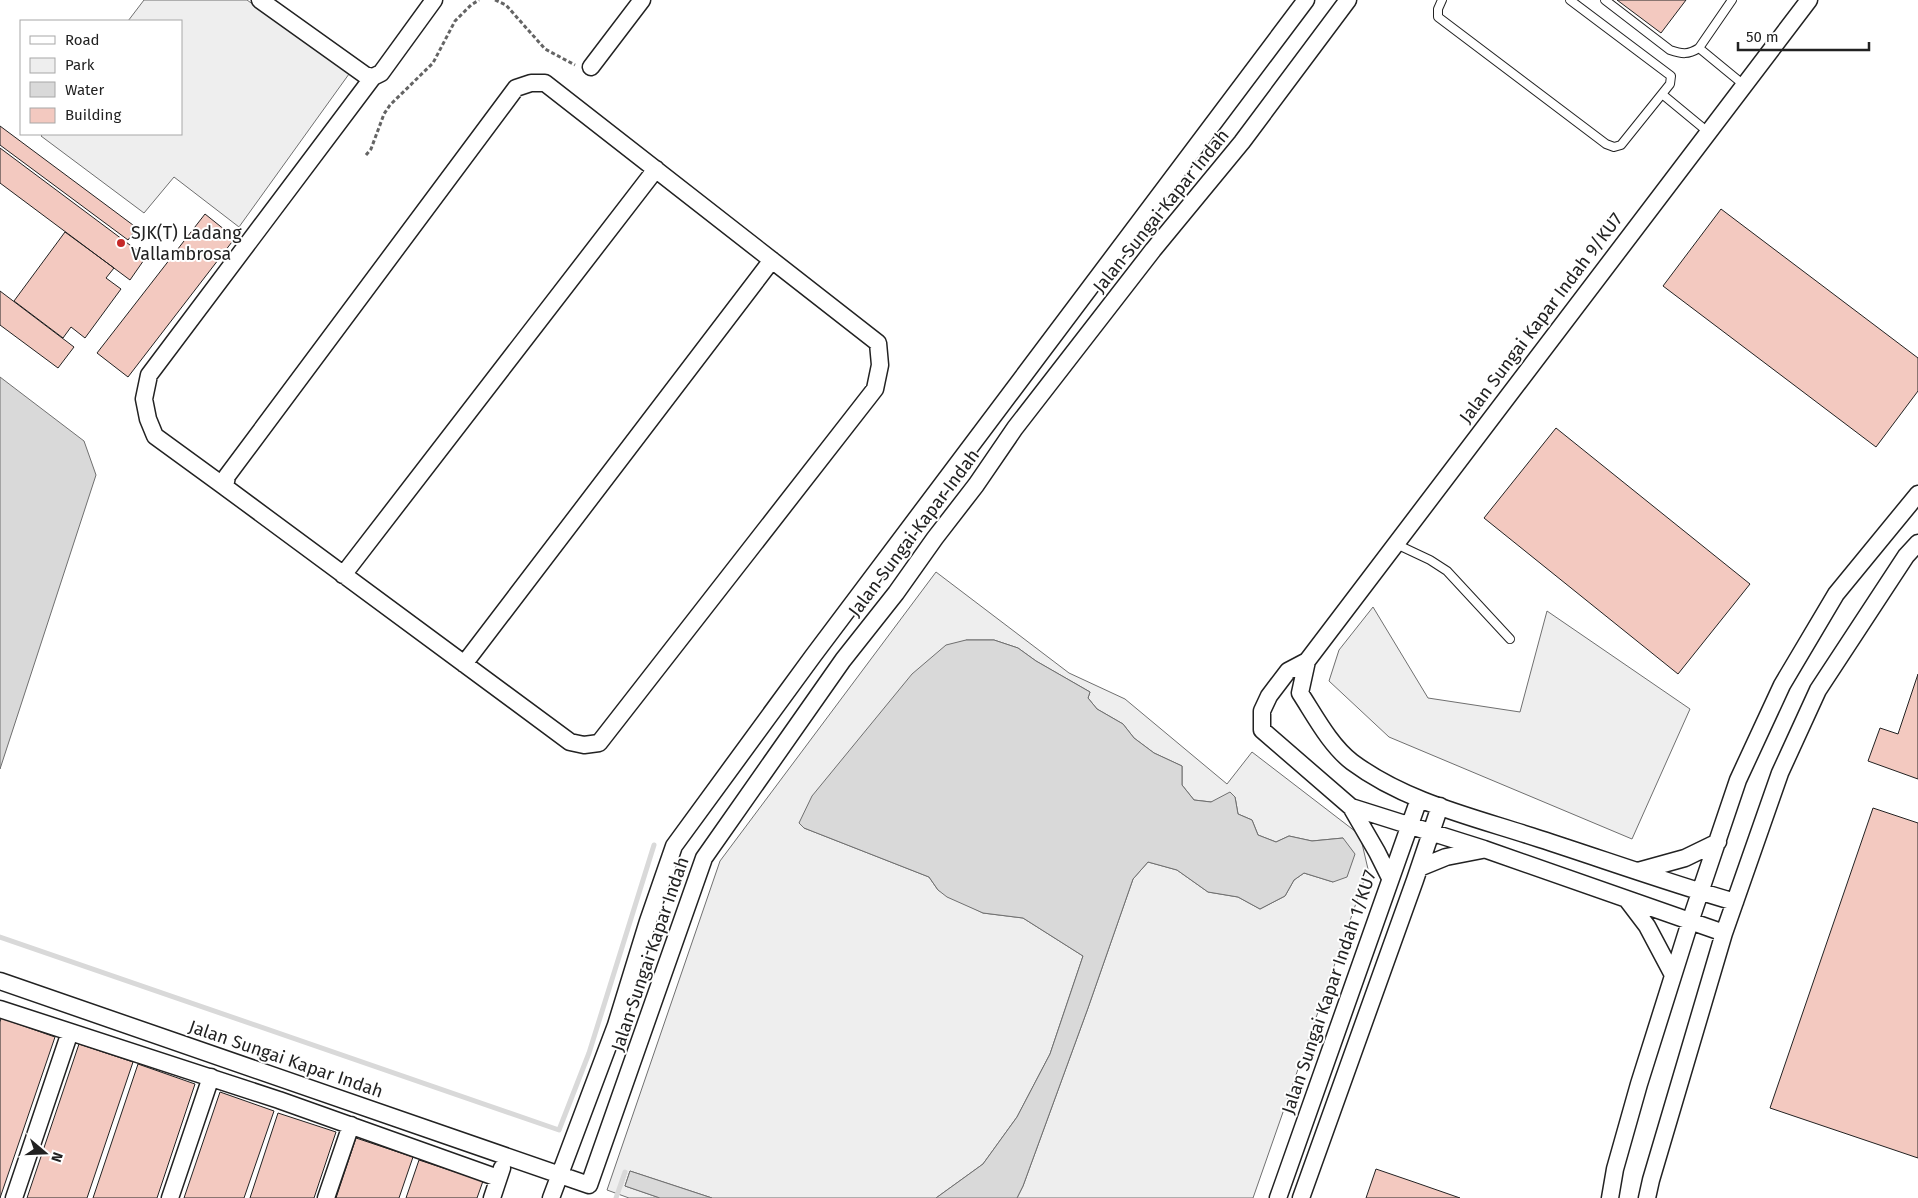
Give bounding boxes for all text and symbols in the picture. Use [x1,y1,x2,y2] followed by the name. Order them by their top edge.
[20,20,182,135] legend
[1738,20,1869,52] scale bar
[1746,28,1779,46] text: 50 m
[65,31,100,49] text: Road
[65,56,95,74] text: Park
[65,81,104,99] text: Water
[65,106,121,124] text: Building
[1088,125,1234,297] street label: Jalan Sungai Kapar Indah
[1455,209,1627,427] street label: Jalan Sungai Kapar Indah 9/KU7
[131,222,242,265] place label: SJK(T) Ladang Vallambrosa
[115,237,127,249] marker: SJK(T) Ladang Vallambrosa
[844,445,984,621] street label: Jalan Sungai Kapar Indah
[606,854,694,1054] street label: Jalan Sungai Kapar Indah
[1277,867,1381,1117] street label: Jalan Sungai Kapar Indah 1/KU7
[186,1015,386,1103] street label: Jalan Sungai Kapar Indah
[20,1128,70,1178] north arrow
[47,1150,66,1164] text: N

